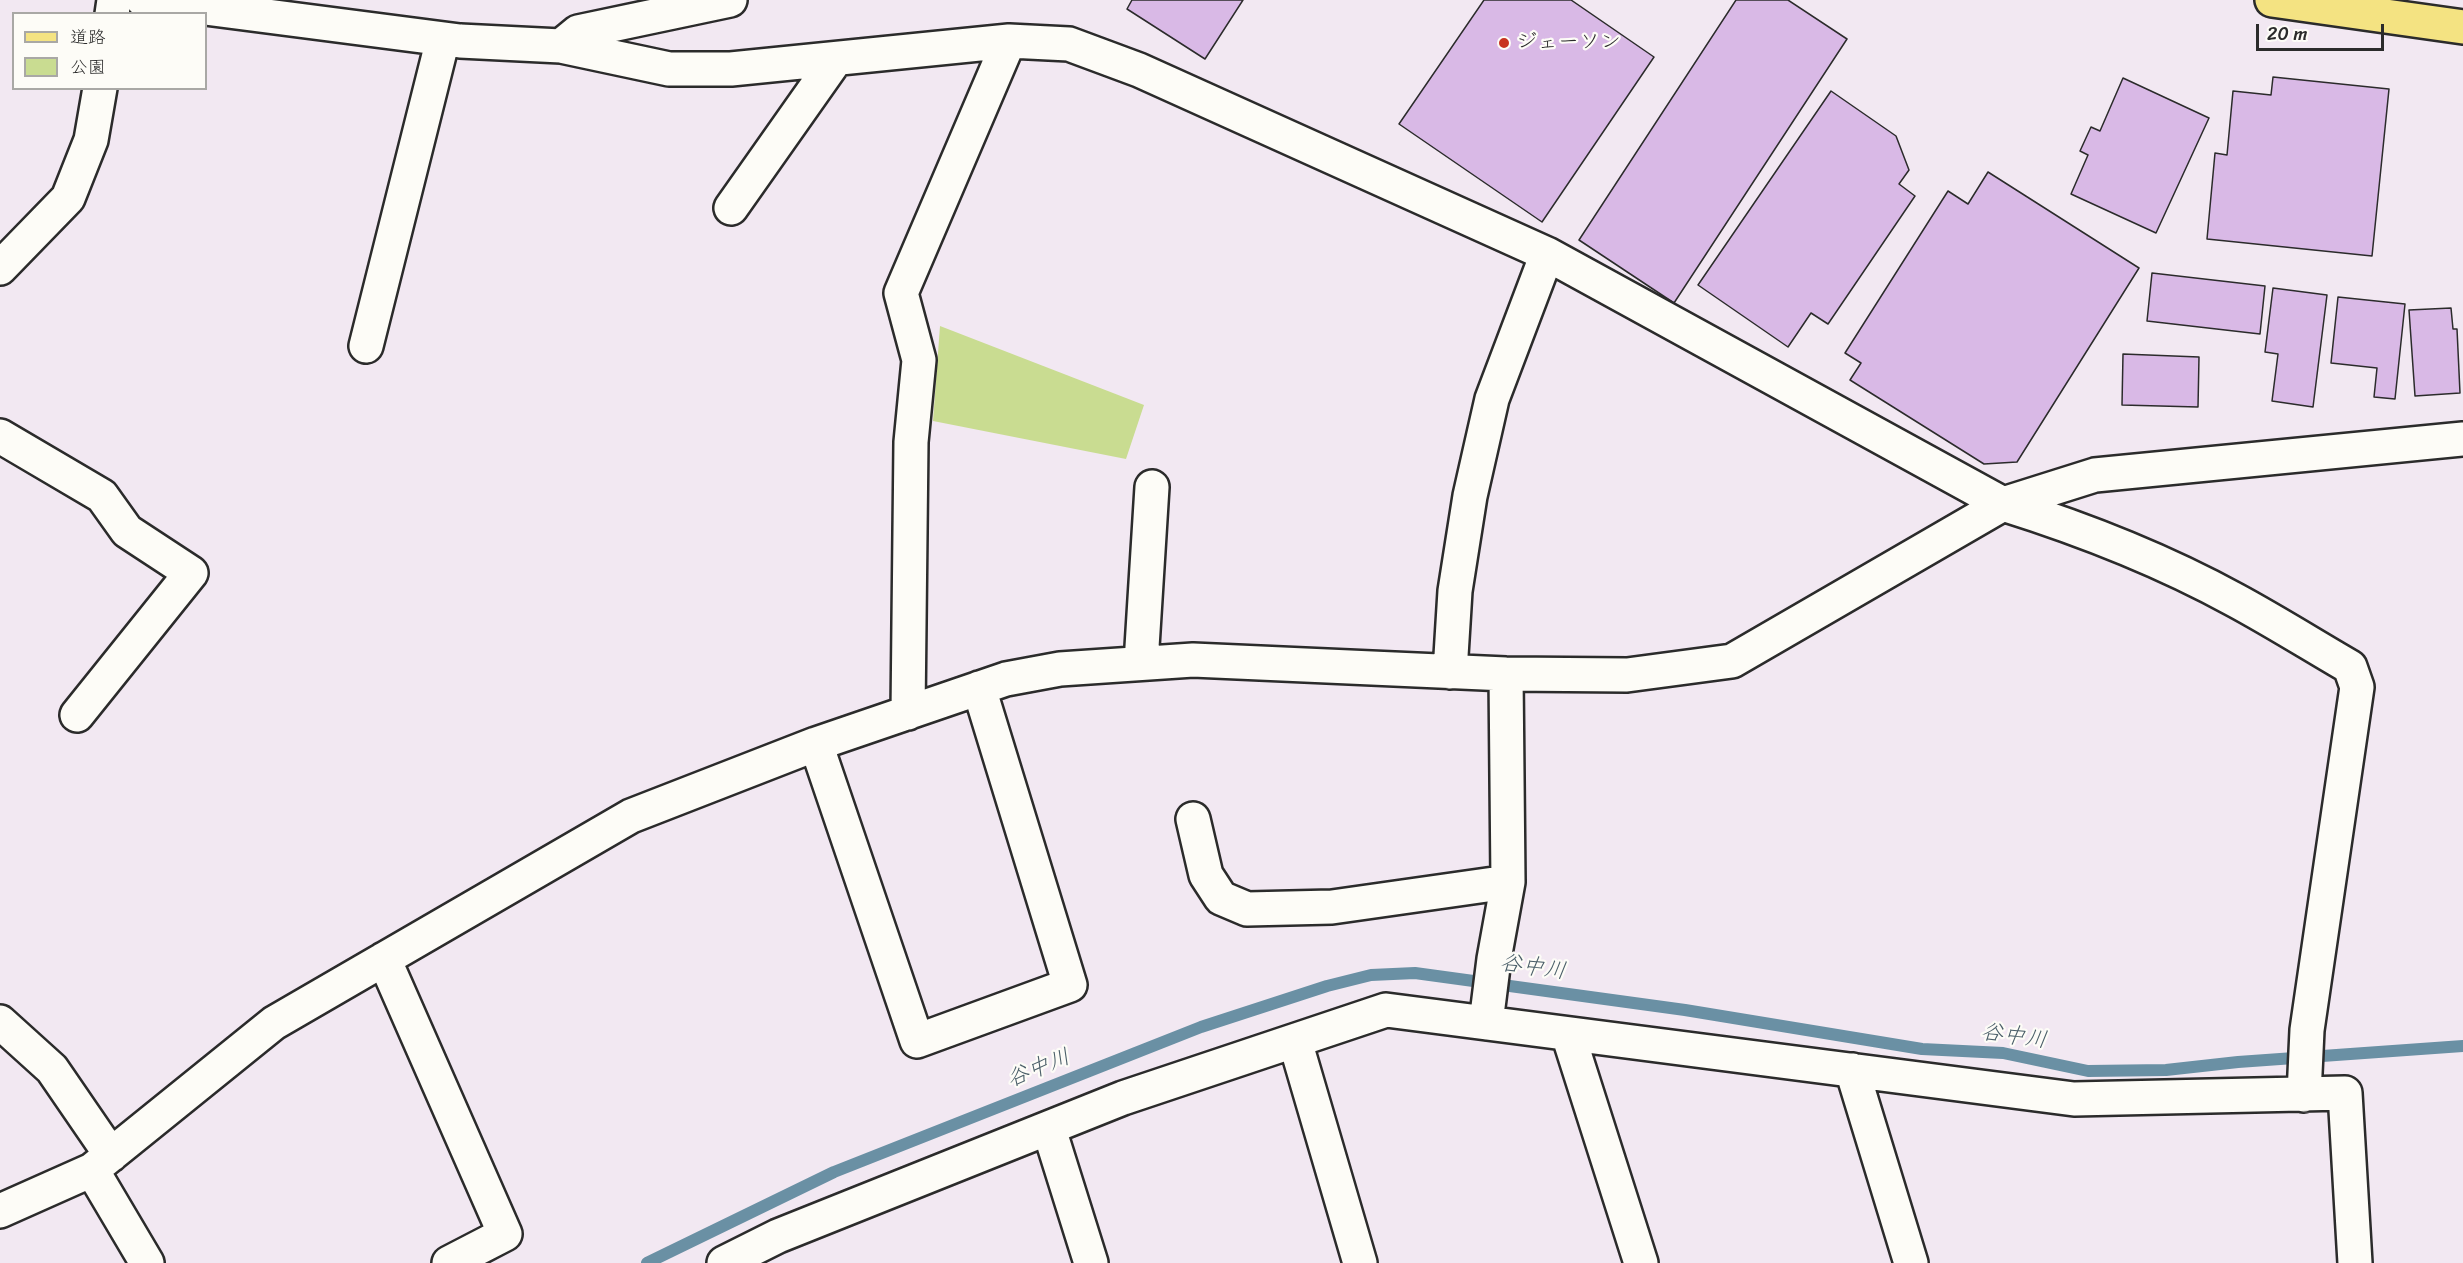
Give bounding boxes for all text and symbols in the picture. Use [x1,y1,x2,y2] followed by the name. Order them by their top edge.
[12,12,207,90] legend
[2259,12,2386,50] scale bar
[2267,18,2307,50] text: 20 m
[70,21,106,53] text: 道路
[1516,30,1621,56] place label: ジェーソン
[1497,36,1511,50] marker: ジェーソン
[70,51,106,83] text: 公園
[1498,950,1568,986] water label: 谷中川
[1979,1019,2049,1055] water label: 谷中川
[1003,1044,1075,1094] water label: 谷中川

